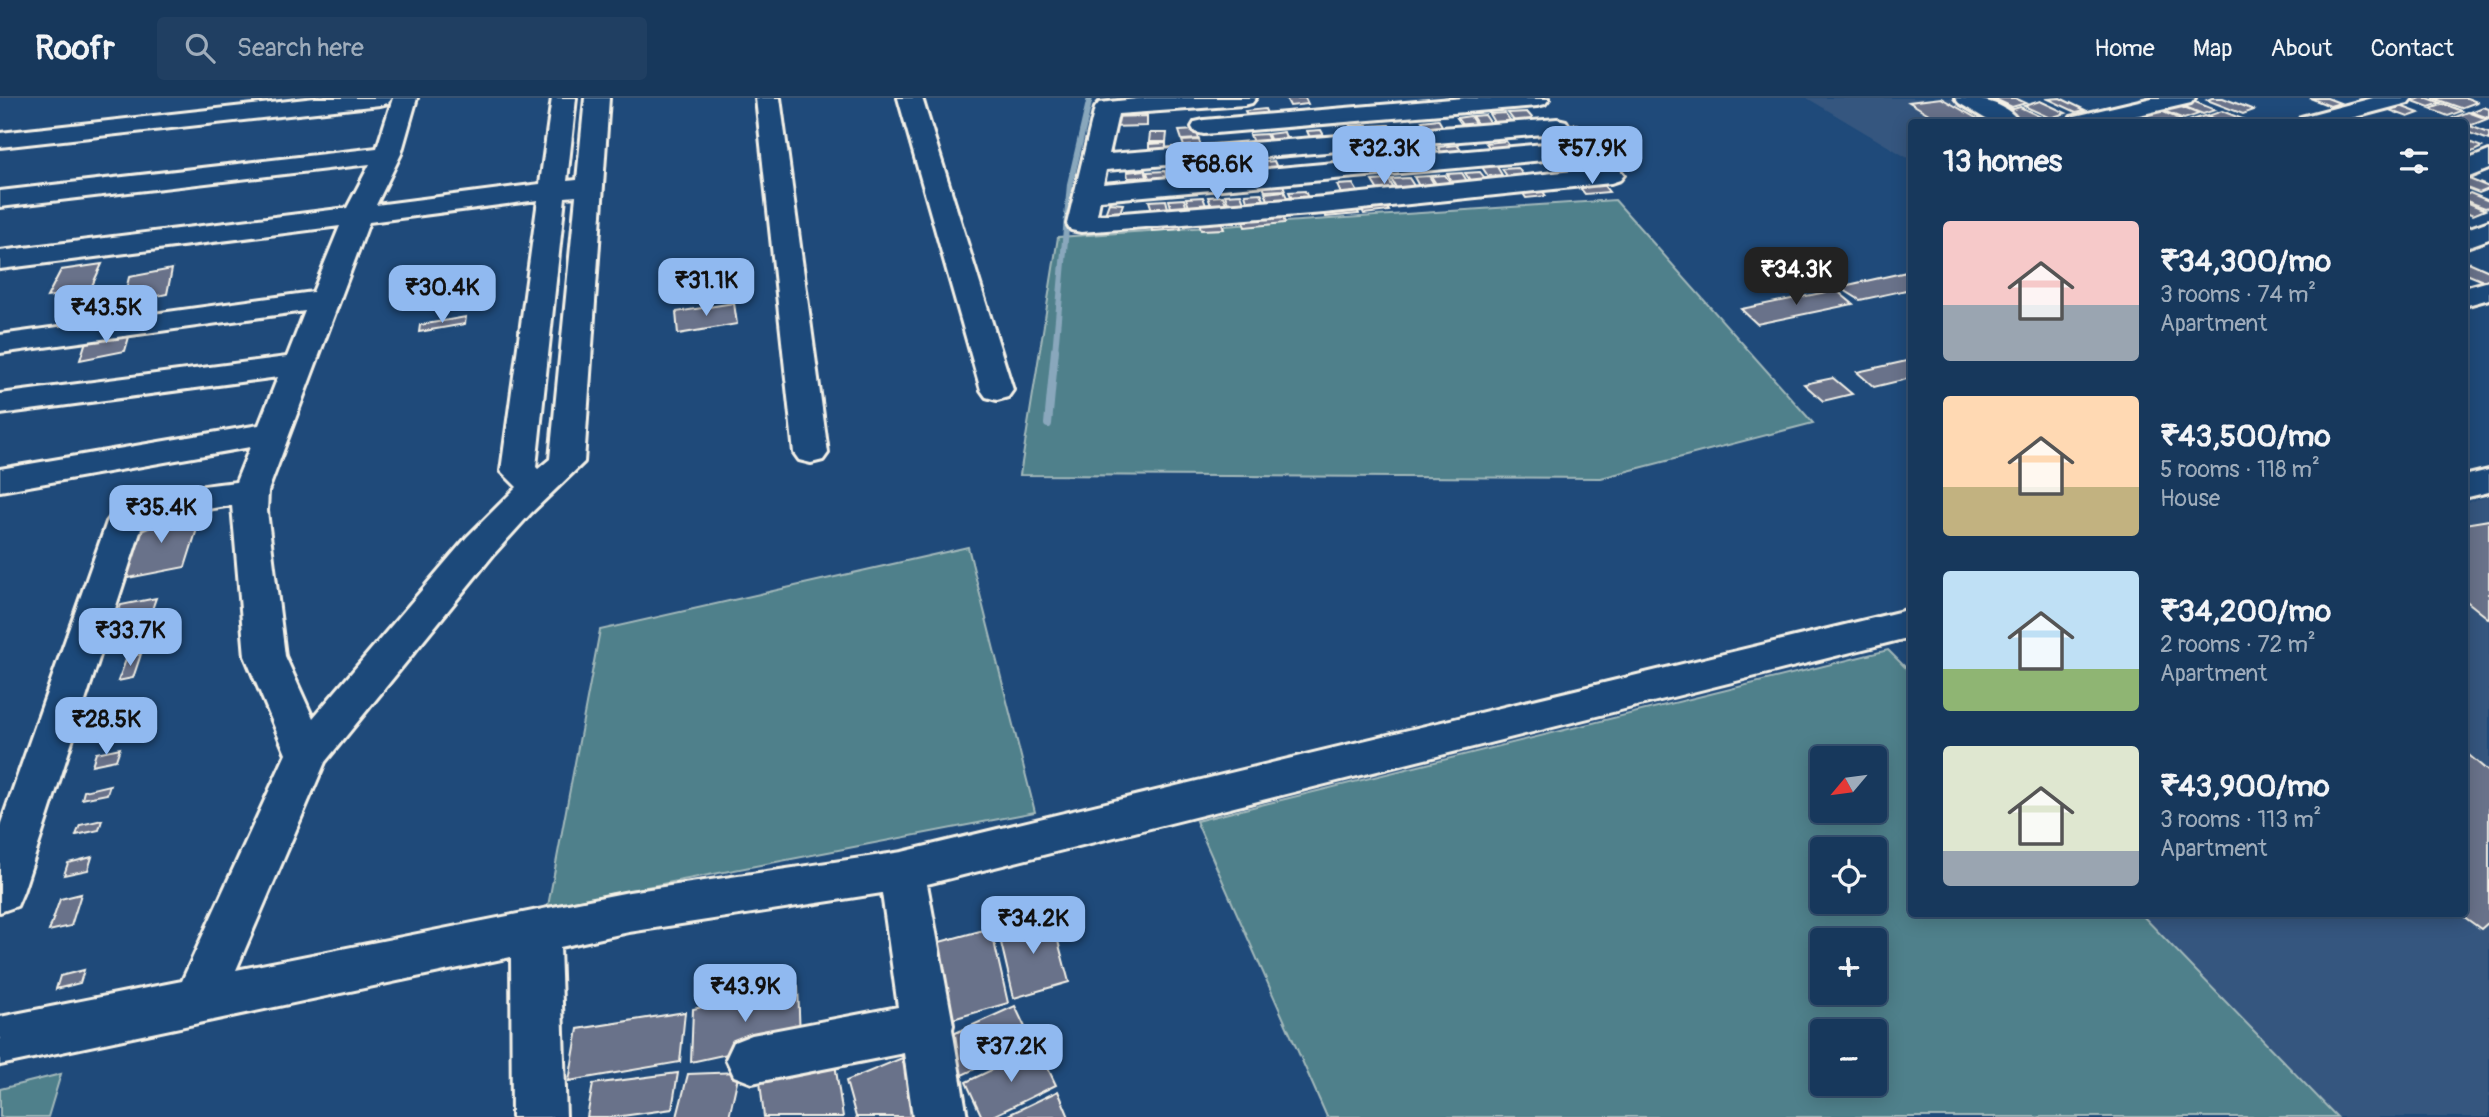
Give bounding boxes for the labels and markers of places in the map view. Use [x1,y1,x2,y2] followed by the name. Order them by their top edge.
[1327,126,1441,186] pin: ₹32.3K
[1535,126,1649,186] pin: ₹57.9K
[1160,142,1274,202] pin: ₹68.6K
[1739,248,1853,307] pin: ₹34.3K
[649,258,763,318] pin: ₹31.1K
[385,266,499,325] pin: ₹30.4K
[49,286,163,345] pin: ₹43.5K
[104,486,218,545] pin: ₹35.4K
[73,608,187,668] pin: ₹33.7K
[49,698,163,757] pin: ₹28.5K
[976,896,1090,956] pin: ₹34.2K
[688,964,802,1024] pin: ₹43.9K
[954,1024,1068,1084] pin: ₹37.2K

